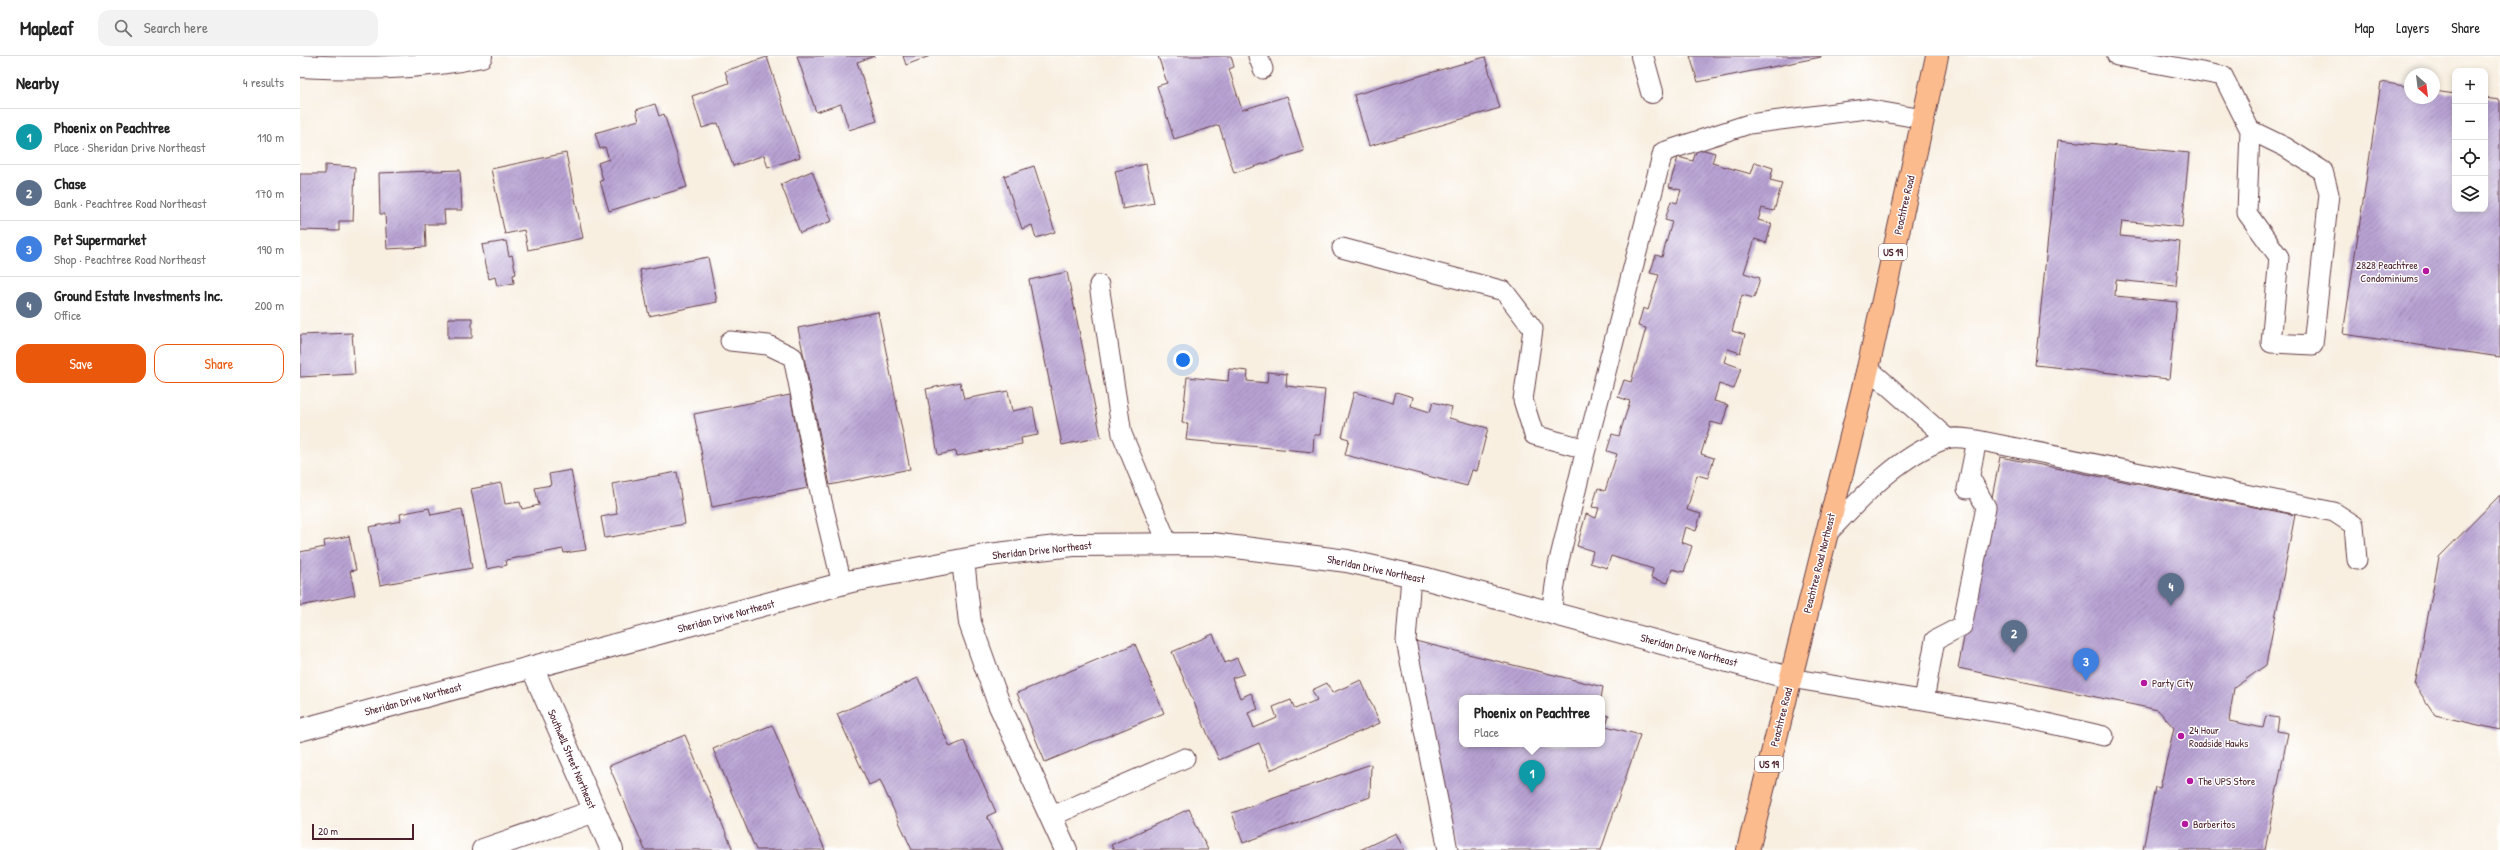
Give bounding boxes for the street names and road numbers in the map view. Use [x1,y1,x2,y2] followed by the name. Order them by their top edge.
[1890,173,1918,236] street label: Peachtree Road
[1879,244,1907,260] road number: US 19
[1800,511,1838,614] street label: Peachtree Road Northeast
[992,538,1093,562] street label: Sheridan Drive Northeast
[1326,552,1426,586] street label: Sheridan Drive Northeast
[676,596,776,636] street label: Sheridan Drive Northeast
[1639,630,1739,670] street label: Sheridan Drive Northeast
[363,679,463,719] street label: Sheridan Drive Northeast
[1767,685,1795,748] street label: Peachtree Road
[545,707,599,811] street label: Southwell Street Northeast
[1755,756,1783,772] road number: US 19

